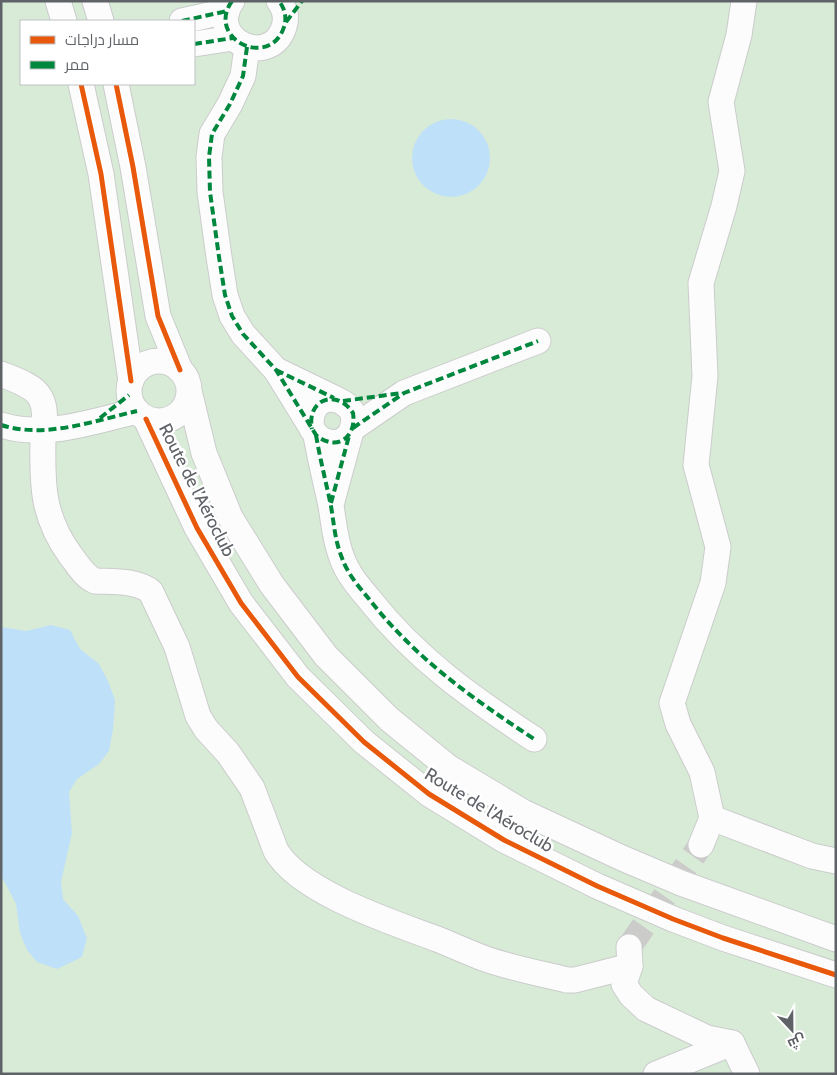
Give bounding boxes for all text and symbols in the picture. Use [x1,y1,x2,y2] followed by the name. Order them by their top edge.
[20,20,195,85] legend
[65,31,139,49] text: مسار دراجات
[64,56,89,74] text: ممر
[154,420,240,560] street label: Route de l’Aéroclub
[421,763,557,857] street label: Route de l’Aéroclub
[767,1005,817,1055] north arrow
[785,1030,809,1054] text: ش

